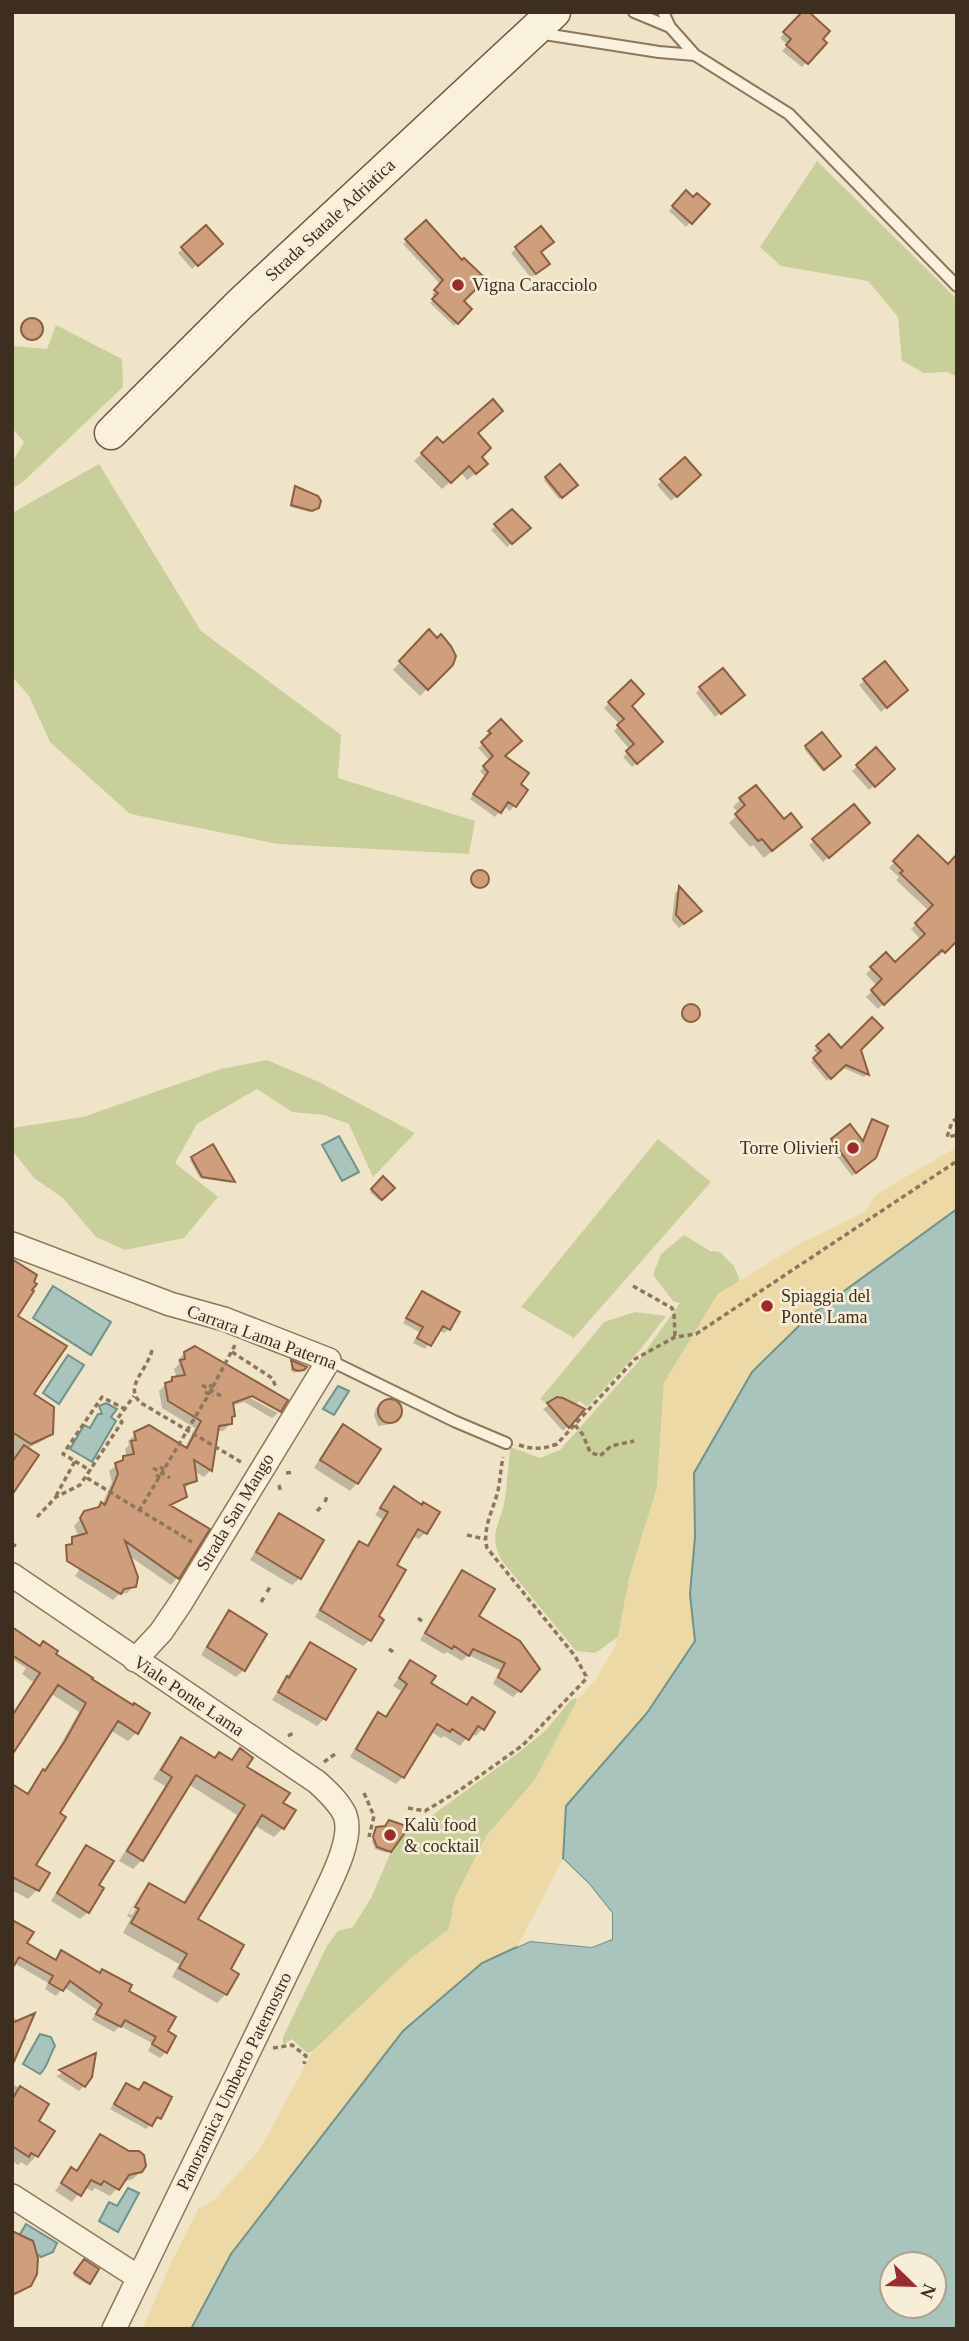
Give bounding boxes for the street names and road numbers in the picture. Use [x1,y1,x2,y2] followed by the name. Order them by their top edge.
[261,155,399,285] street label: Strada Statale Adriatica
[184,1301,340,1373] street label: Carrara Lama Paterna
[192,1450,278,1574] street label: Strada San Mango
[130,1652,248,1740] street label: Viale Ponte Lama
[172,1969,296,2193] street label: Panoramica Umberto Paternostro

